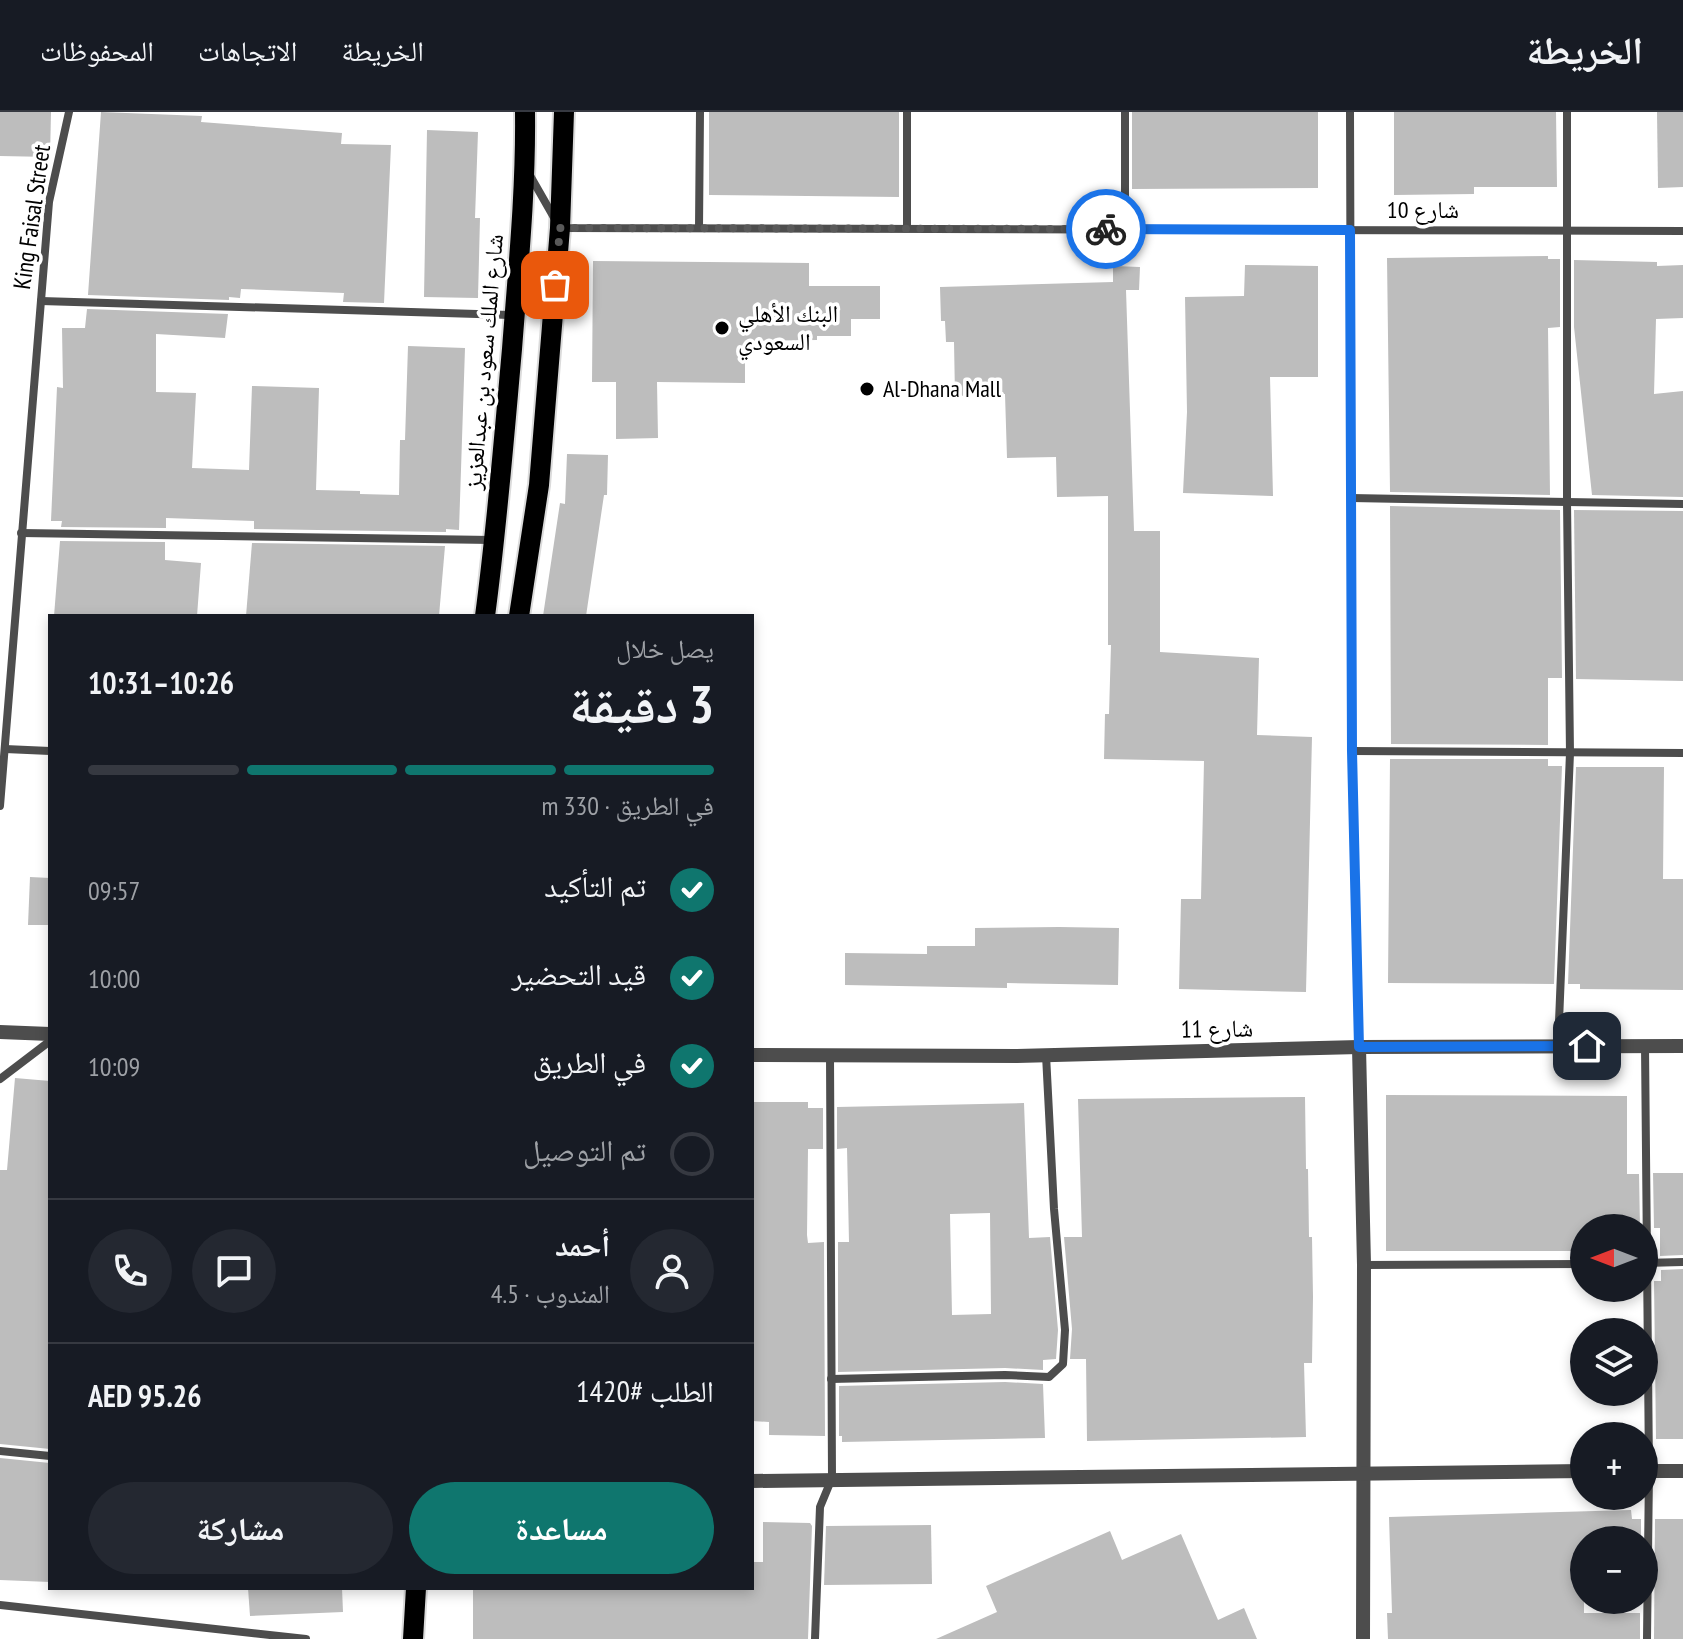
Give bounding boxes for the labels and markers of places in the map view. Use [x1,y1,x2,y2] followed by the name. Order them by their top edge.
[521,251,589,319] pin
[738,298,838,361] place label: البنك الأهلي السعودي
[713,319,731,337] marker: البنك الأهلي السعودي
[883,373,1001,404] place label: Al-Dhana Mall
[858,380,876,398] marker: Al-Dhana Mall
[1553,1012,1621,1080] pin

